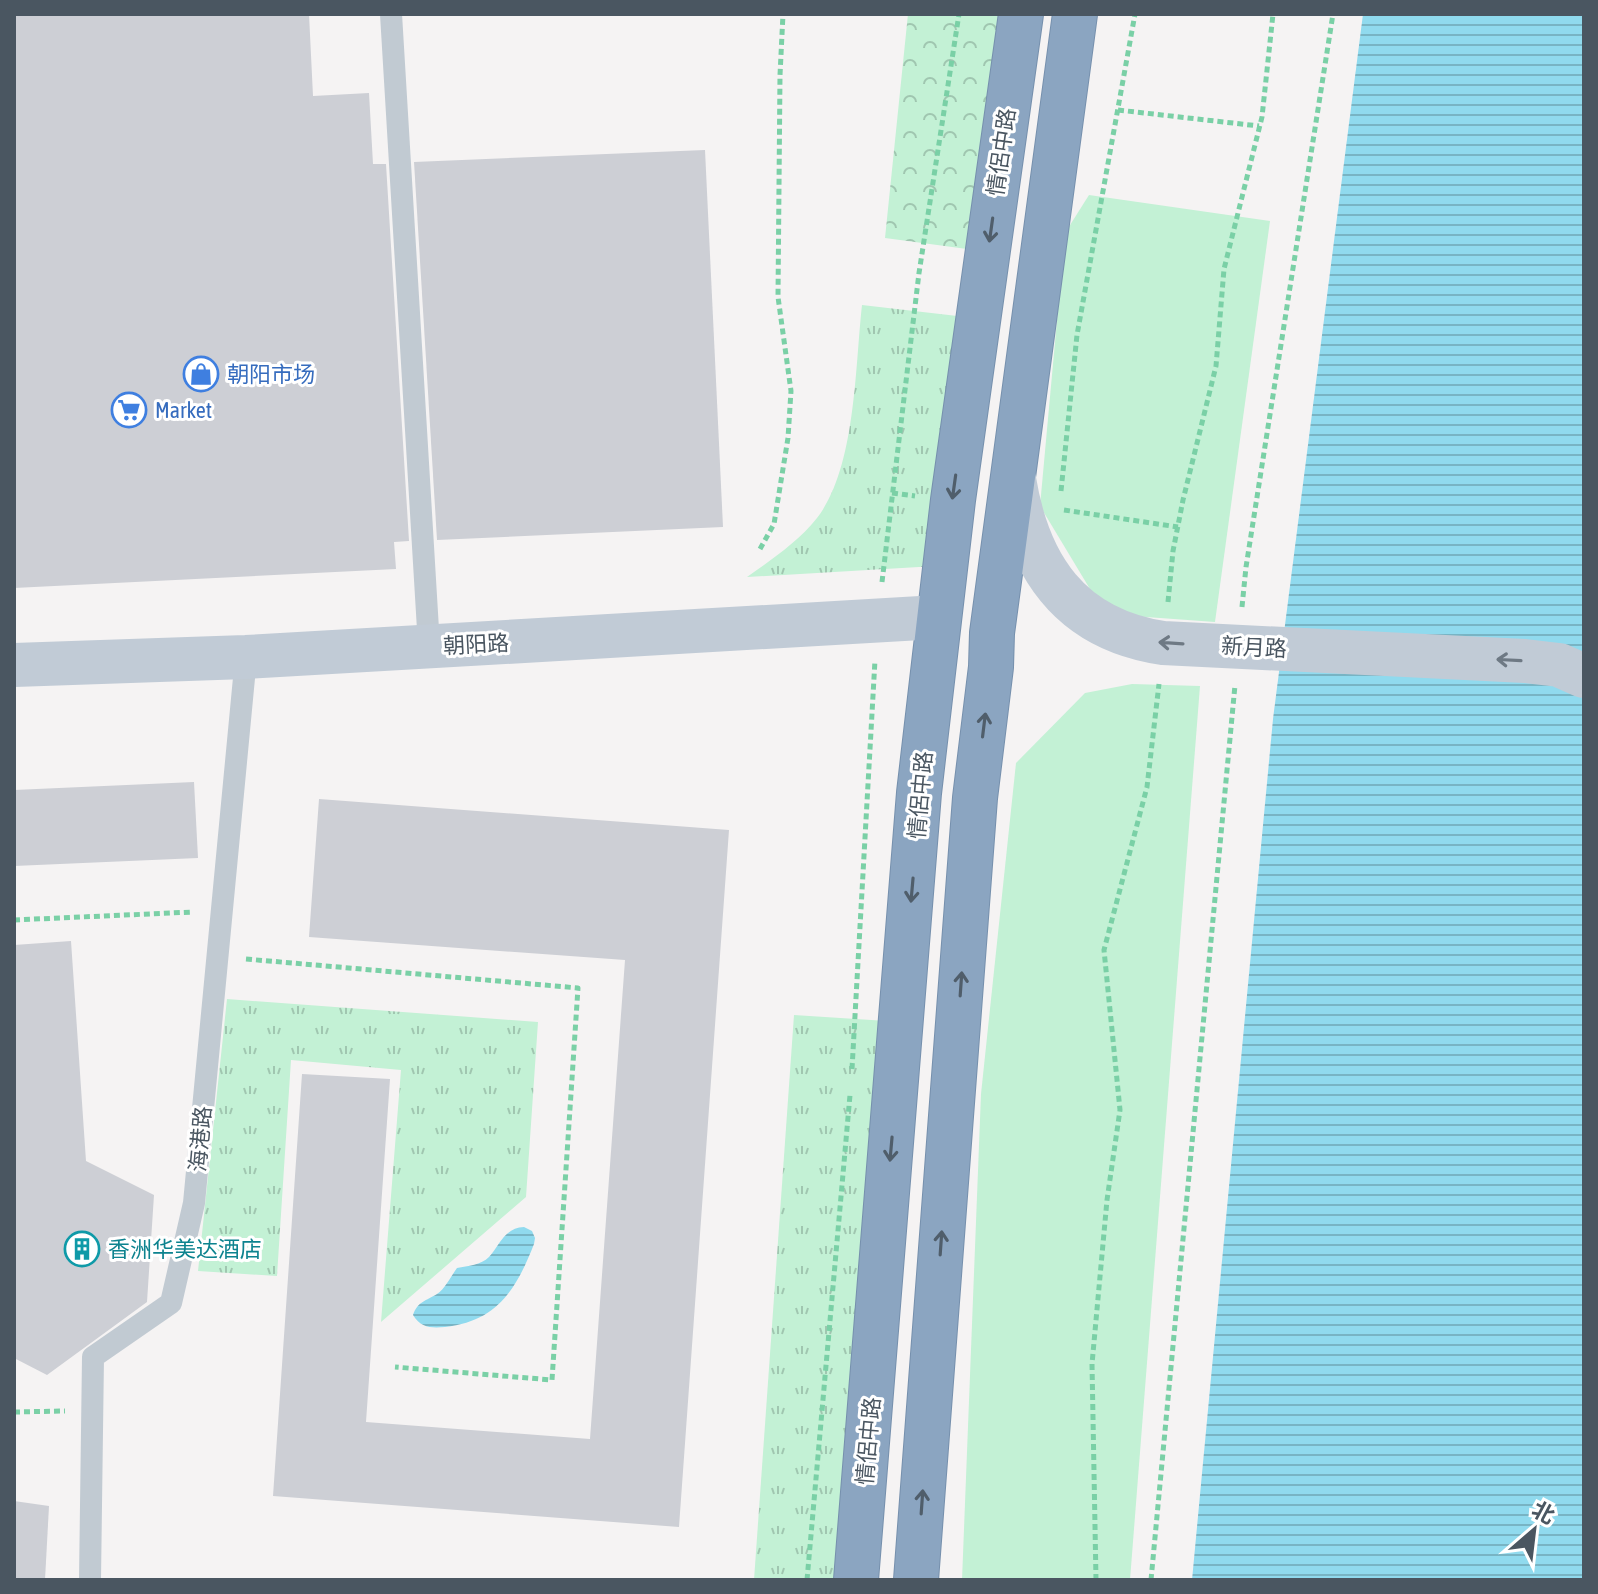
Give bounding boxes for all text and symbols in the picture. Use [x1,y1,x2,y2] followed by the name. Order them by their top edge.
[982,107,1020,197] street label: 情侶中路
[983,217,998,242] one-way arrow
[182,355,220,393] shop icon: 朝阳市场
[227,361,315,387] place label: 朝阳市场
[110,391,148,429] supermarket icon: Market
[155,397,212,423] place label: Market
[947,474,962,500] one-way arrow
[442,629,510,659] street label: 朝阳路
[1220,632,1288,662] street label: 新月路
[1158,635,1185,650] one-way arrow
[1496,652,1523,667] one-way arrow
[977,713,992,738] one-way arrow
[903,750,937,840] street label: 情侶中路
[904,876,919,903] one-way arrow
[954,971,969,998] one-way arrow
[184,1105,216,1173] street label: 海港路
[883,1135,898,1162] one-way arrow
[63,1230,101,1268] building icon: 香洲华美达酒店
[934,1230,949,1257] one-way arrow
[108,1236,262,1262] place label: 香洲华美达酒店
[851,1396,885,1486] street label: 情侶中路
[915,1489,930,1516] one-way arrow
[1494,1490,1574,1570] north arrow
[1528,1496,1559,1529] text: 北

